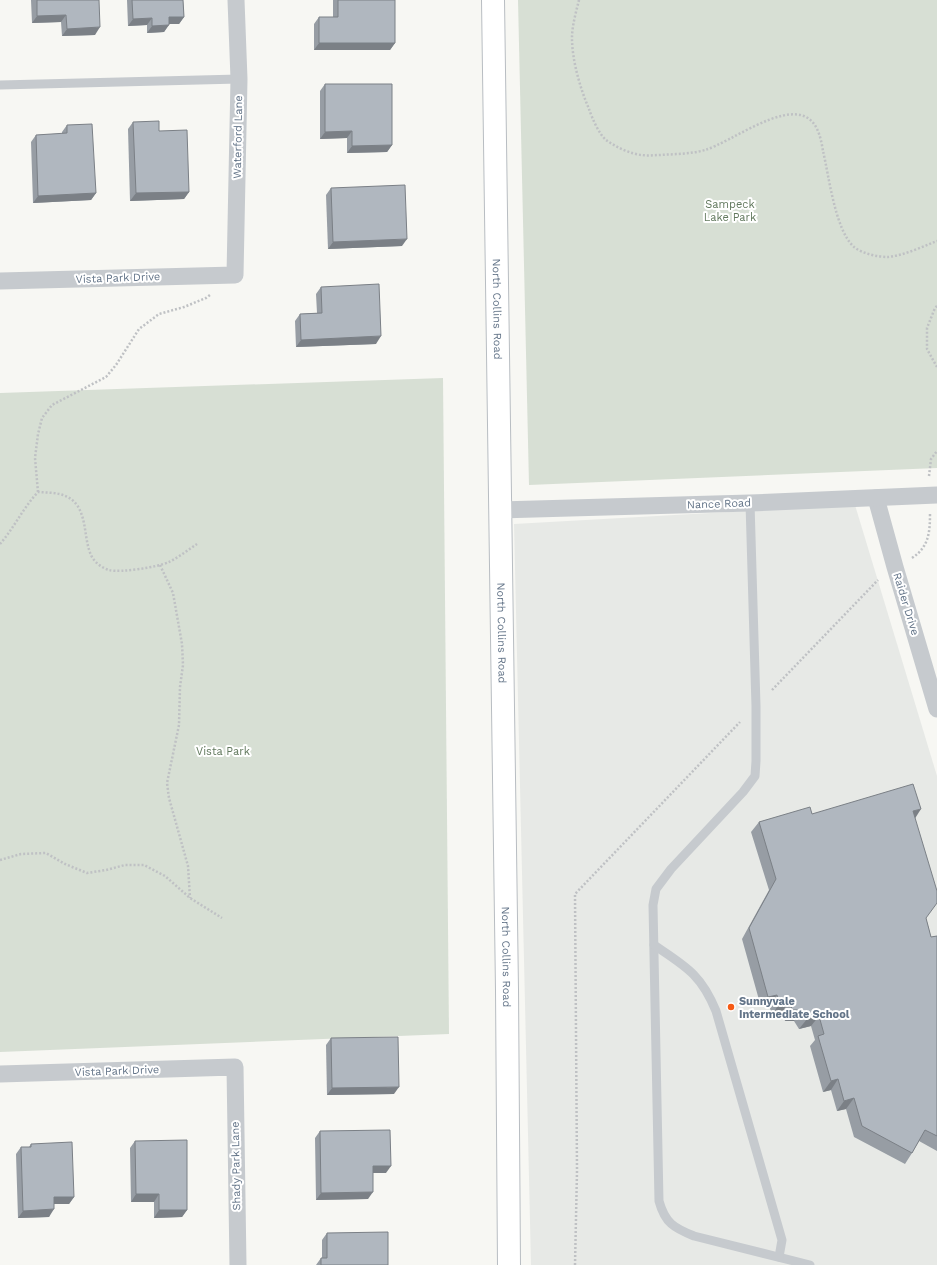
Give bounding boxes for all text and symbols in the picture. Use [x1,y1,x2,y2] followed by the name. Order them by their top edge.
[231,95,245,179] street label: Waterford Lane
[704,198,756,224] park label: Sampeck Lake Park
[490,258,505,360] street label: North Collins Road
[75,270,161,286] street label: Vista Park Drive
[687,496,751,512] street label: Nance Road
[890,571,922,637] street label: Raider Drive
[495,582,509,684] street label: North Collins Road
[196,745,250,758] park label: Vista Park
[499,906,514,1007] street label: North Collins Road
[739,995,850,1021] place label: Sunnyvale Intermediate School
[726,1002,736,1012] marker: Sunnyvale Intermediate School
[74,1063,160,1079] street label: Vista Park Drive
[229,1121,243,1211] street label: Shady Park Lane

